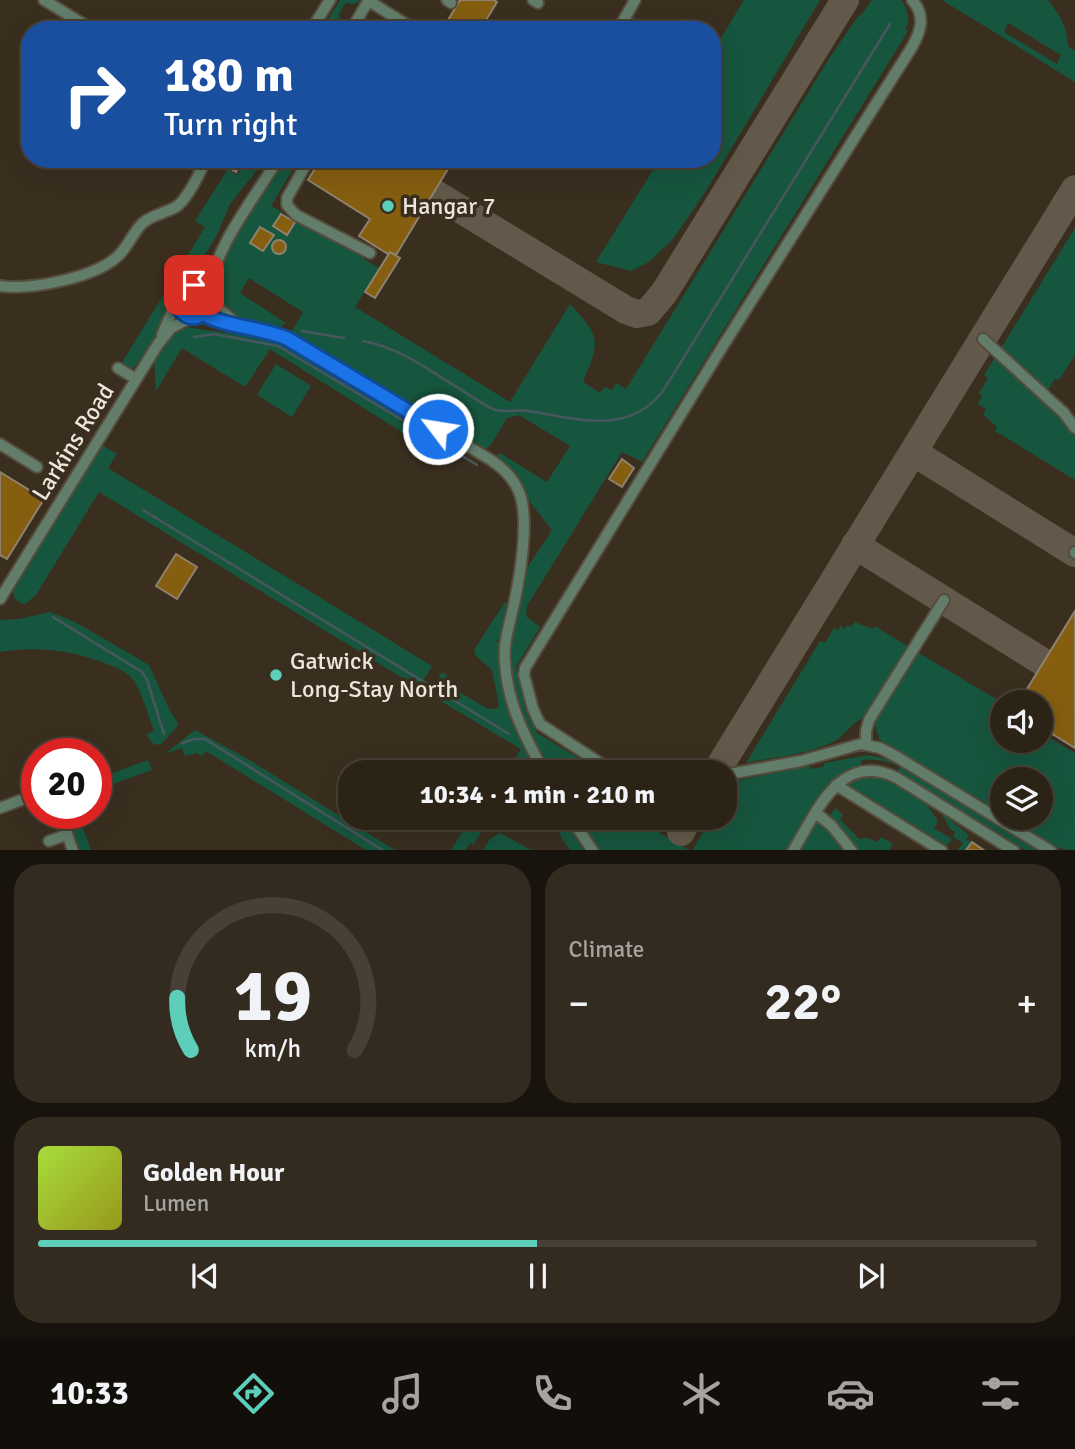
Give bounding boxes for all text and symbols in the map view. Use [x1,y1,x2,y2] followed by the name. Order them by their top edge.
[164,45,294,105] text: 180 m
[49,49,140,140] icon: right
[164,105,297,144] text: Turn right
[402,191,495,221] place label: Hangar 7
[380,198,396,214] marker: Hangar 7
[164,255,224,315] pin
[175,266,213,304] icon: arrive
[25,378,121,506] street label: Larkins Road
[401,392,475,466] position arrow
[290,646,458,704] place label: Gatwick Long-Stay North
[268,667,284,683] marker: Gatwick Long-Stay North
[990,690,1053,830] map controls
[990,690,1053,753] button: sound
[21,738,112,829] speed limit sign: 20
[990,767,1053,830] button: layers
[420,779,655,811] text: 10:34 · 1 min · 210 m
[569,935,644,964] text: Climate
[233,952,312,1041] text: 19
[764,970,841,1034] text: 22°
[569,980,589,1027] text: −
[1016,980,1037,1027] text: +
[244,1032,301,1063] text: km/h
[143,1157,284,1189] text: Golden Hour
[143,1189,209,1218] text: Lumen
[186,1257,224,1295] icon: previous
[519,1257,557,1295] icon: pause
[852,1257,890,1295] icon: next
[229,1369,278,1418] icon: directions
[378,1369,427,1418] icon: music
[528,1369,577,1418] icon: phone
[677,1369,726,1418] icon: climate
[826,1369,875,1418] icon: car
[976,1369,1025,1418] icon: filters
[50,1374,129,1413] text: 10:33

